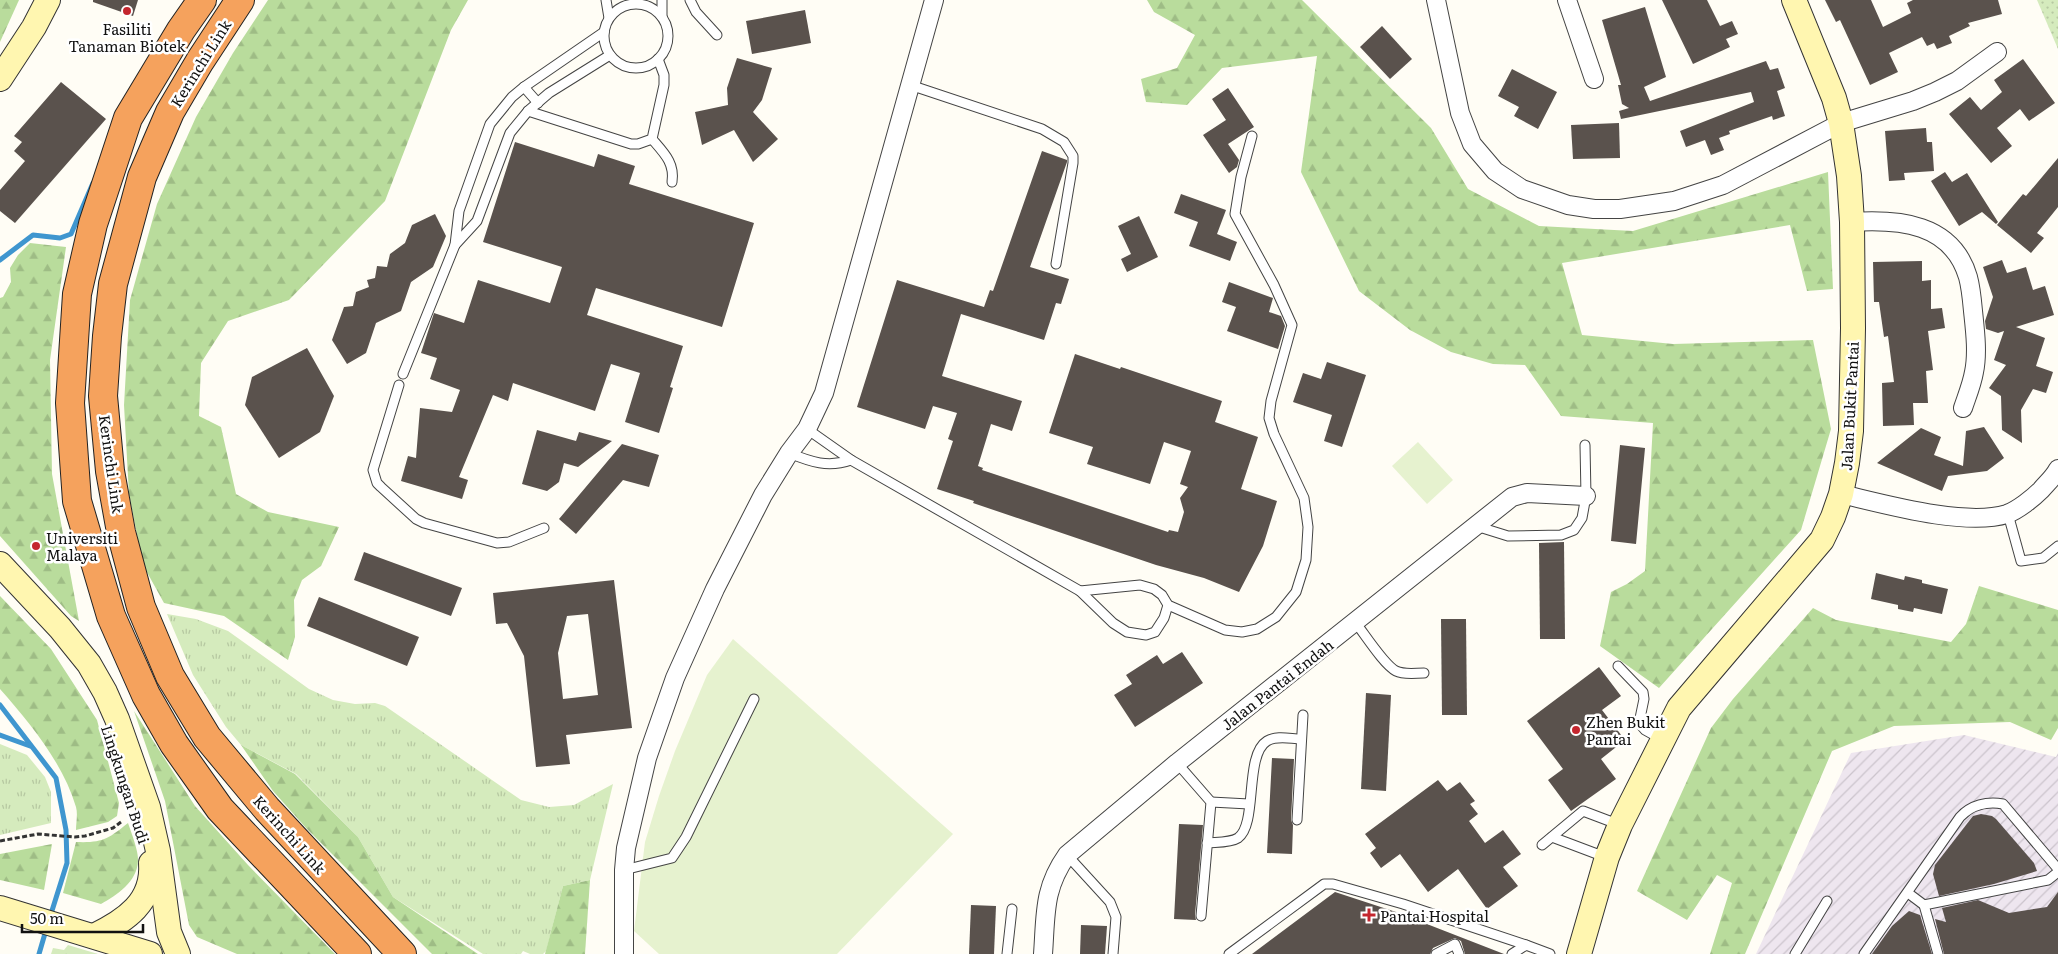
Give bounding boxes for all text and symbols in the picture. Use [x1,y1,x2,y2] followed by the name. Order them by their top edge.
[121,5,133,17] marker: Fasiliti Tanaman Biotek
[164,14,237,111] street label: Kerinchi Link
[68,17,187,57] place label: Fasiliti Tanaman Biotek
[1834,341,1864,471] street label: Jalan Bukit Pantai
[94,413,130,516] street label: Kerinchi Link
[46,526,118,566] place label: Universiti Malaya
[30,540,42,552] marker: Universiti Malaya
[1216,633,1338,735] street label: Jalan Pantai Endah
[1586,710,1665,750] place label: Zhen Bukit Pantai
[96,722,156,846] street label: Lingkungan Budi
[1570,724,1582,736] marker: Zhen Bukit Pantai
[248,789,332,879] street label: Kerinchi Link
[22,902,144,934] scale bar
[1380,904,1489,927] place label: Pantai Hospital
[30,906,64,929] text: 50 m
[1362,908,1376,922] marker: Pantai Hospital

